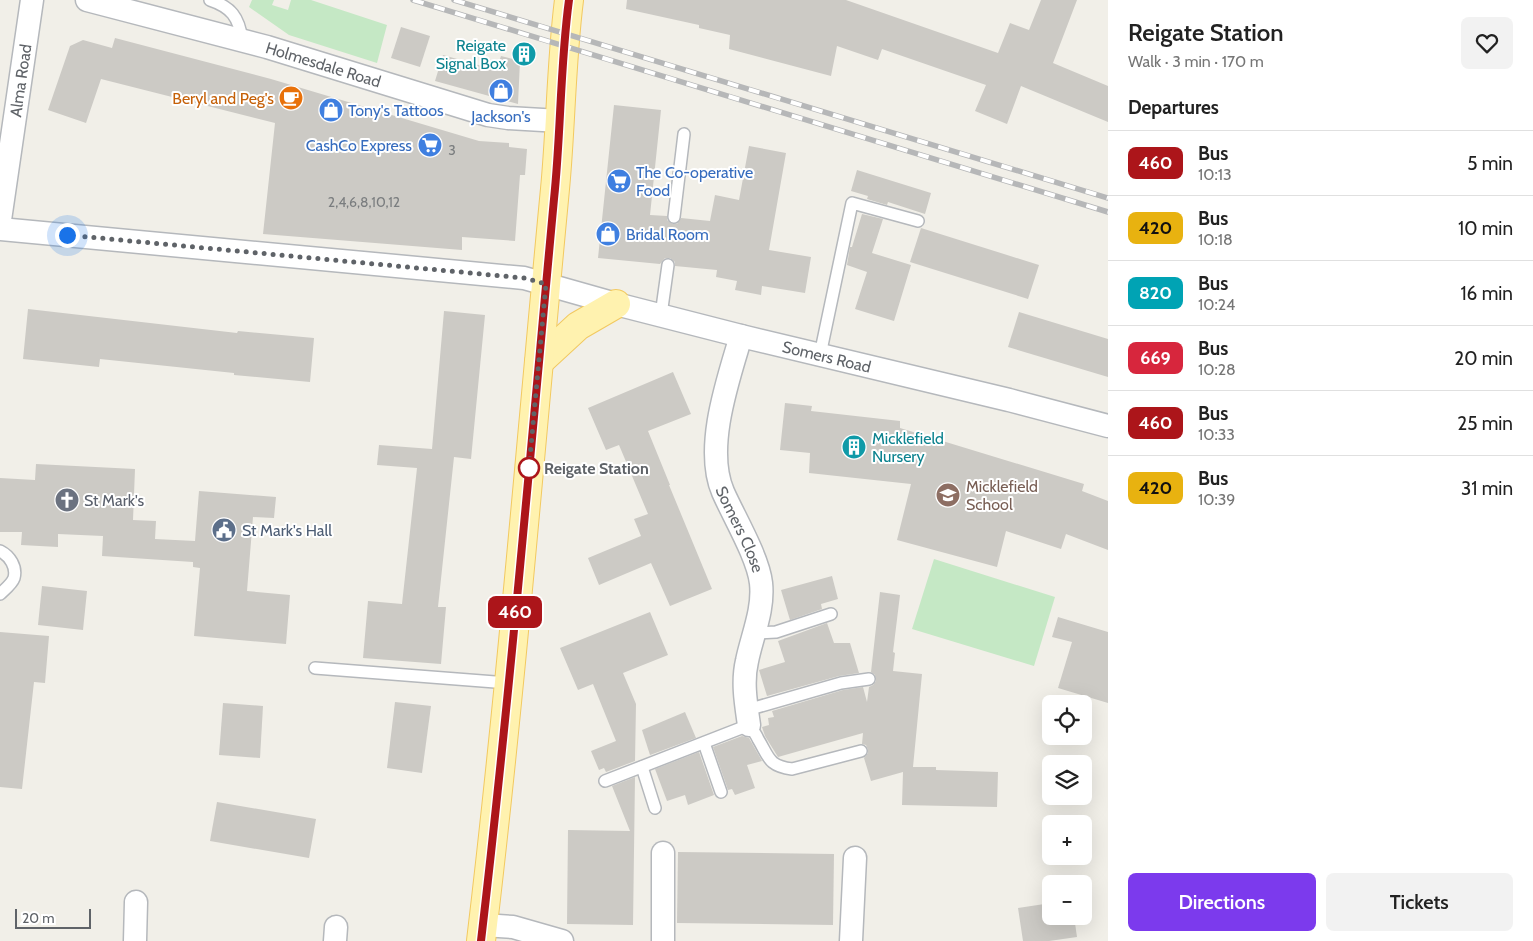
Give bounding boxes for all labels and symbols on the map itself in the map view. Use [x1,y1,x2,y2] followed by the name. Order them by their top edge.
[436,36,506,73] place label: Reigate Signal Box
[264,38,383,91] street label: Holmesdale Road
[511,41,537,67] building icon: Reigate Signal Box
[6,43,35,118] street label: Alma Road
[488,78,514,104] shop icon: Jackson's
[278,85,304,111] cafe icon: Beryl and Peg's
[172,89,274,108] place label: Beryl and Peg's
[318,97,344,123] shop icon: Tony's Tattoos
[348,101,444,120] place label: Tony's Tattoos
[470,107,531,126] place label: Jackson's
[417,132,443,158] supermarket icon: CashCo Express
[306,136,412,155] place label: CashCo Express
[448,141,456,159] house number: 3
[636,163,753,200] place label: The Co-operative Food
[606,168,632,194] supermarket icon: The Co-operative Food
[328,193,400,211] house number: 2,4,6,8,10,12
[595,221,621,247] shop icon: Bridal Room
[55,223,80,248] your location
[626,225,709,244] place label: Bridal Room
[780,337,873,376] street label: Somers Road
[872,429,944,466] place label: Micklefield Nursery
[841,434,867,460] building icon: Micklefield Nursery
[518,457,540,479] marker: Reigate Station
[544,459,649,478] place label: Reigate Station
[966,477,1038,514] place label: Micklefield School
[935,482,961,508] school or university icon: Micklefield School
[712,483,768,575] street label: Somers Close
[54,487,80,513] church icon: St Mark's
[84,491,144,510] place label: St Mark's
[211,517,237,543] public building icon: St Mark's Hall
[242,521,332,540] place label: St Mark's Hall
[486,596,544,628] line badge: 460
[15,906,91,929] scale bar

